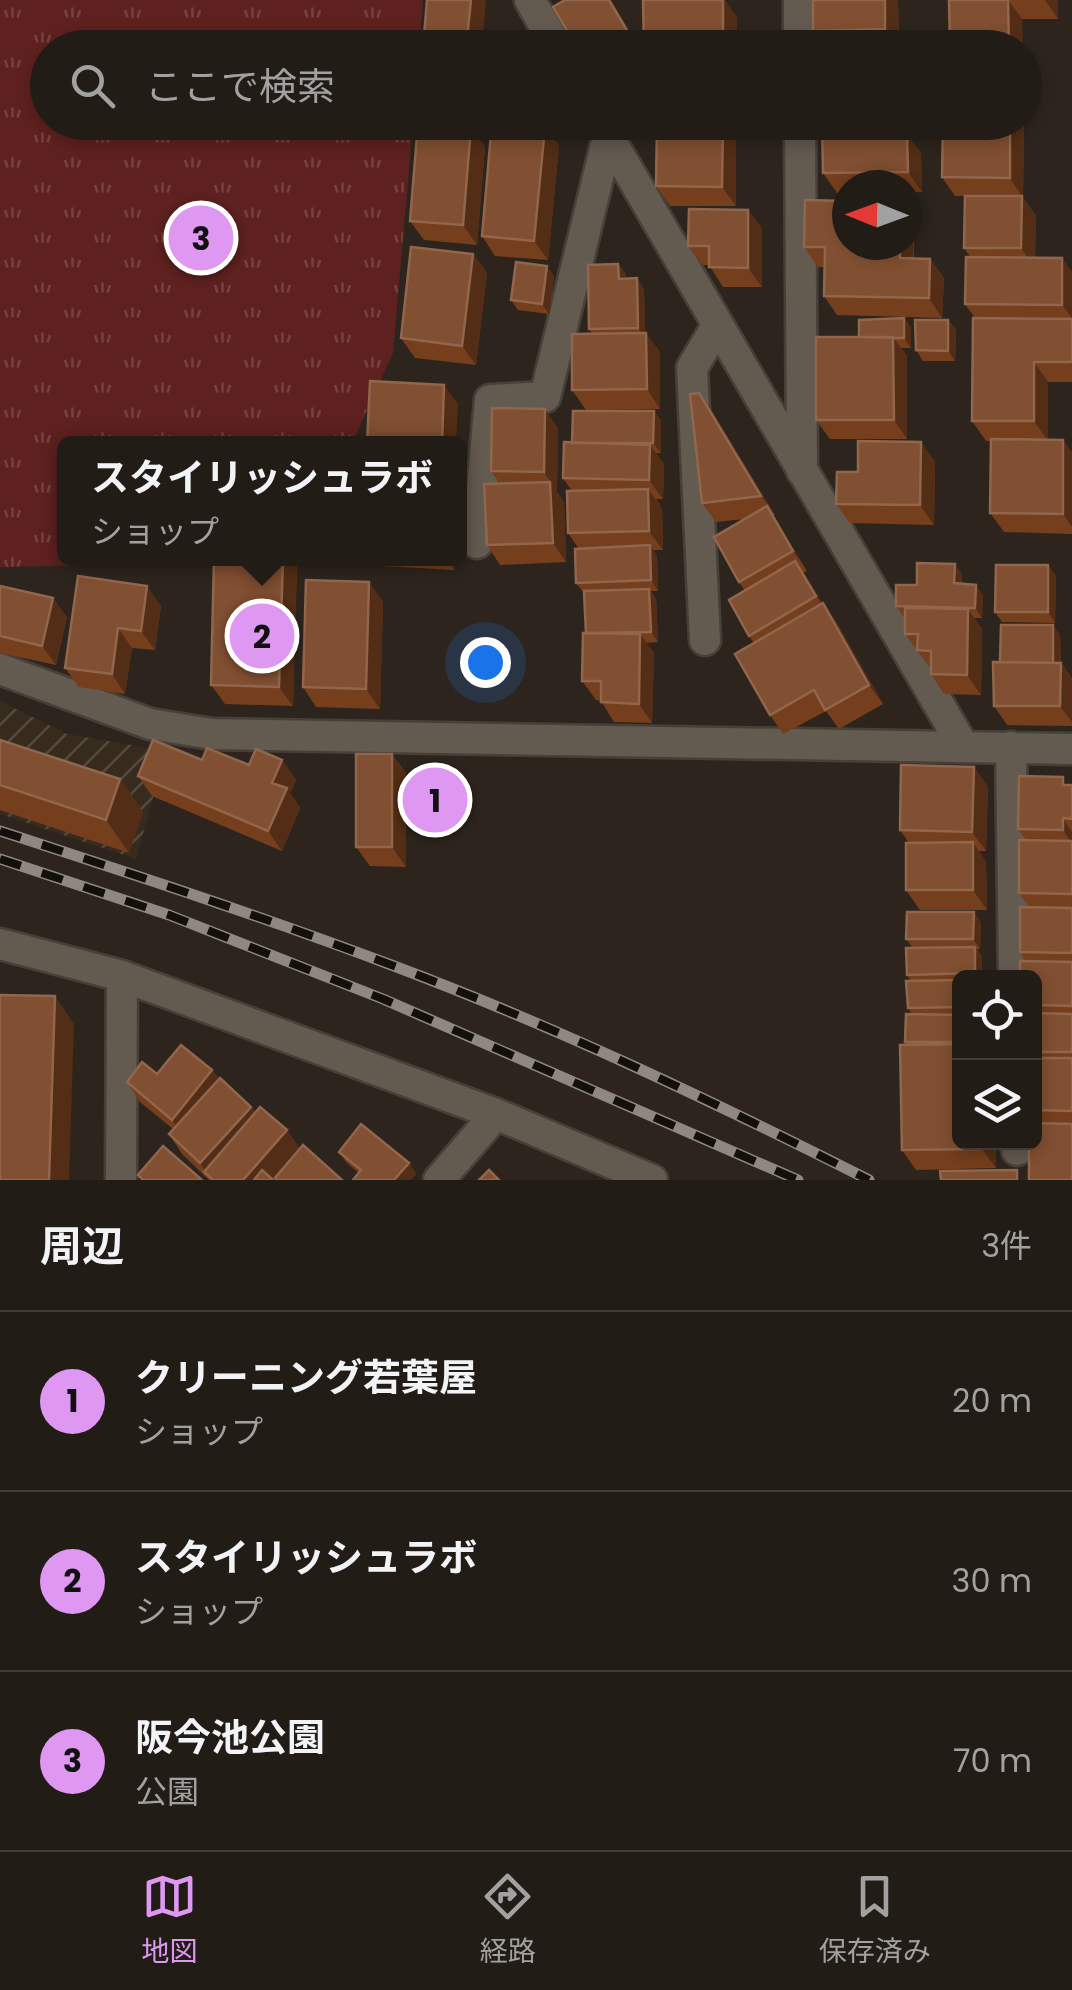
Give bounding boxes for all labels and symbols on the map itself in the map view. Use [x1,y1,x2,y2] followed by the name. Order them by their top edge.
[832,170,922,260] north arrow
[168,200,234,276] pin: 3
[230,598,294,674] pin: 2
[460,637,511,688] your location
[402,762,468,838] pin: 1

